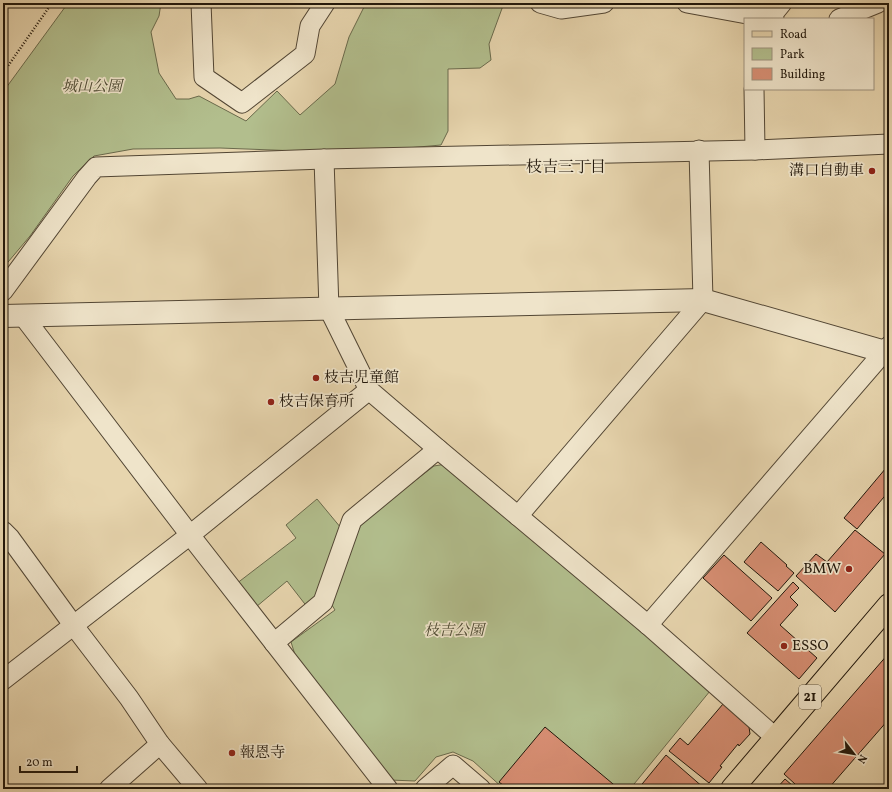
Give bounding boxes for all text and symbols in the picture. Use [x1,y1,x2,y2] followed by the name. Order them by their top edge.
[744,18,874,90] legend
[780,27,807,43] text: Road
[780,47,805,63] text: Park
[780,67,825,83] text: Building
[62,77,125,98] park label: 城山公園
[526,157,606,179] district label: 枝吉三丁目
[789,161,864,182] place label: 溝口自動車
[867,166,877,176] marker: 溝口自動車
[324,368,399,389] place label: 枝吉児童館
[311,373,321,383] marker: 枝吉児童館
[279,392,354,413] place label: 枝吉保育所
[266,397,276,407] marker: 枝吉保育所
[803,559,841,580] place label: BMW
[844,564,854,574] marker: BMW
[424,621,487,642] park label: 枝吉公園
[792,636,829,657] place label: ESSO
[779,641,789,651] marker: ESSO
[799,685,821,709] road number: 21
[834,734,874,774] north arrow
[240,743,285,764] place label: 報恩寺
[20,748,77,774] scale bar
[227,748,237,758] marker: 報恩寺
[853,751,870,766] text: N
[26,755,53,771] text: 20 m

